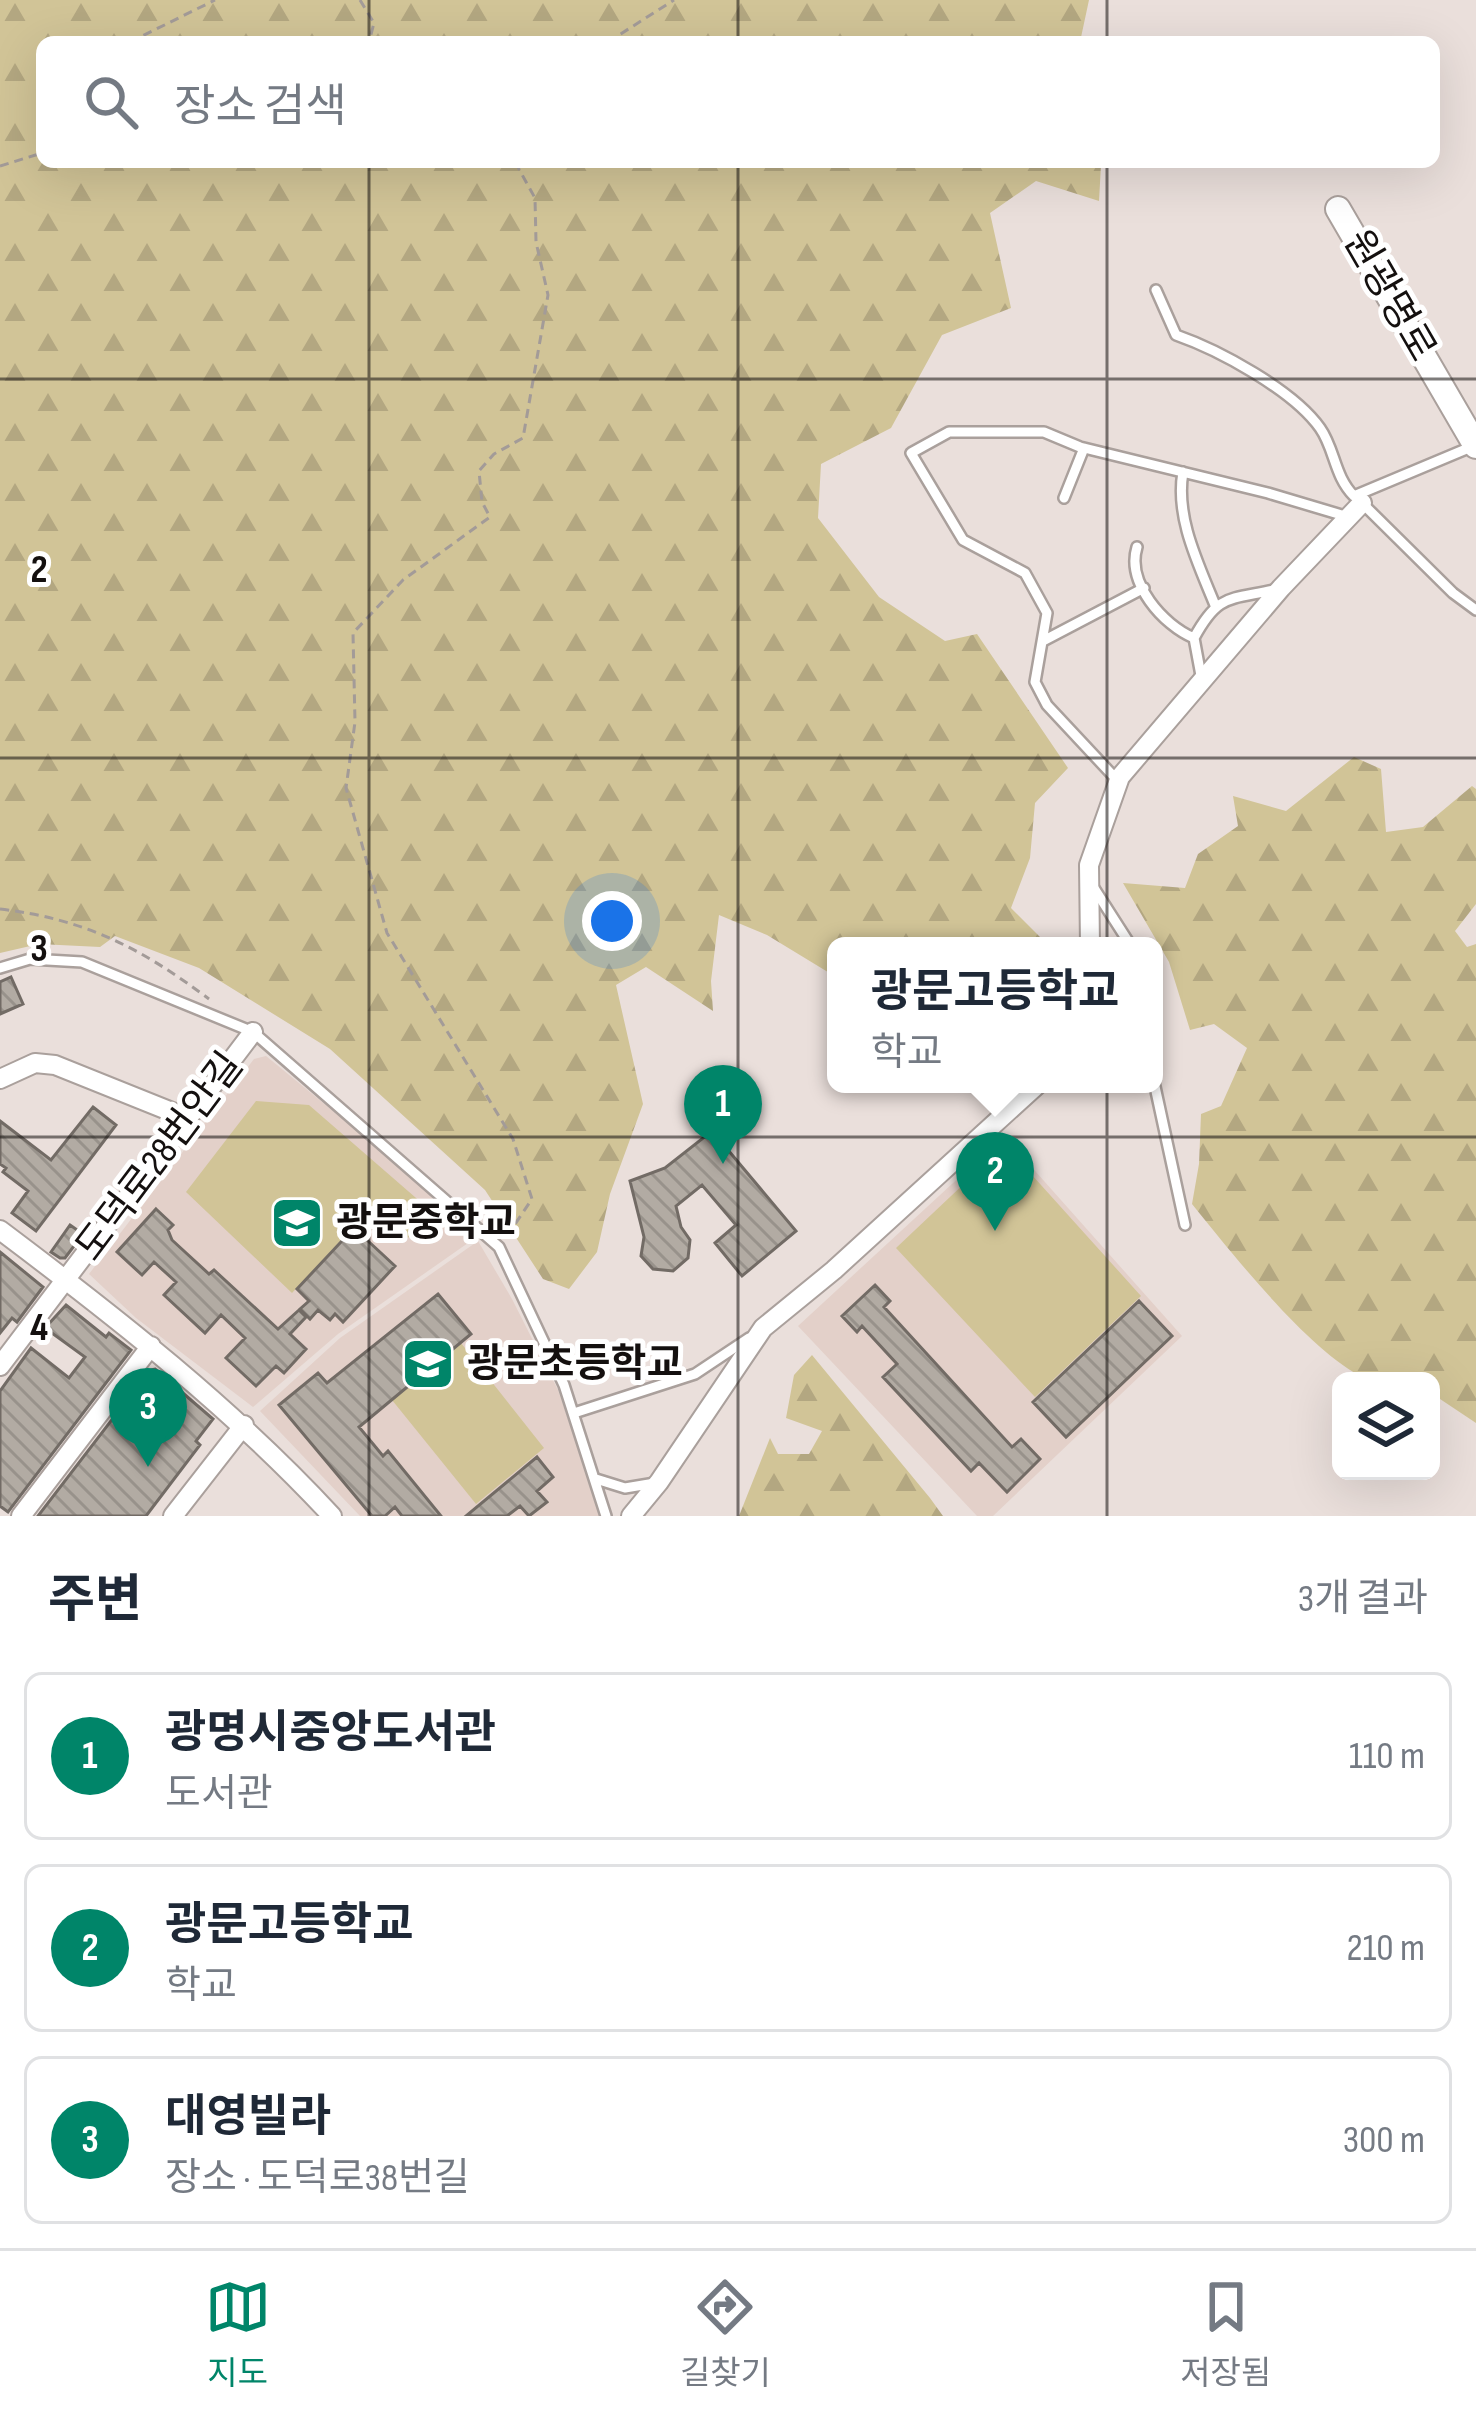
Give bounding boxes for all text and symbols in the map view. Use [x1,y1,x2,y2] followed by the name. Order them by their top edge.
[36,36,1440,168] search box
[78,69,144,135] icon: search
[174,80,347,135] text: 장소 검색
[1333,222,1445,370] street label: 원광명로
[30,547,48,594] text: 2
[582,891,642,951] your location
[30,926,48,973] text: 3
[827,937,1163,1093] popup
[871,965,1119,1020] text: 광문고등학교
[871,1030,943,1077] text: 학교
[66,1044,254,1270] street label: 도덕로28번안길
[684,1065,762,1164] pin: 1
[956,1132,1034,1231] pin: 2
[269,1195,325,1251] school or university icon: 광문중학교
[336,1200,515,1247] place label: 광문중학교
[30,1305,48,1352] text: 4
[400,1336,456,1392] school or university icon: 광문초등학교
[467,1341,682,1388] place label: 광문초등학교
[109,1368,187,1467] pin: 3
[1332,1372,1440,1480] map controls
[1332,1372,1440,1480] button: layers
[48,1570,142,1631] text: 주변
[1298,1576,1428,1623] text: 3개 결과
[165,1706,496,1761] text: 광명시중앙도서관
[82,1733,98,1780] text: 1
[1349,1733,1425,1780] text: 110 m
[165,1771,273,1818] text: 도서관
[165,1898,413,1953] text: 광문고등학교
[81,1925,99,1972] text: 2
[1347,1925,1425,1972] text: 210 m
[165,1963,237,2010] text: 학교
[165,2090,331,2145] text: 대영빌라
[81,2117,99,2164] text: 3
[1343,2117,1425,2164] text: 300 m
[165,2155,470,2202] text: 장소 · 도덕로38번길
[205,2274,271,2394] tab: 지도
[680,2274,771,2394] tab: 길찾기
[1180,2274,1271,2394] tab: 저장됨

